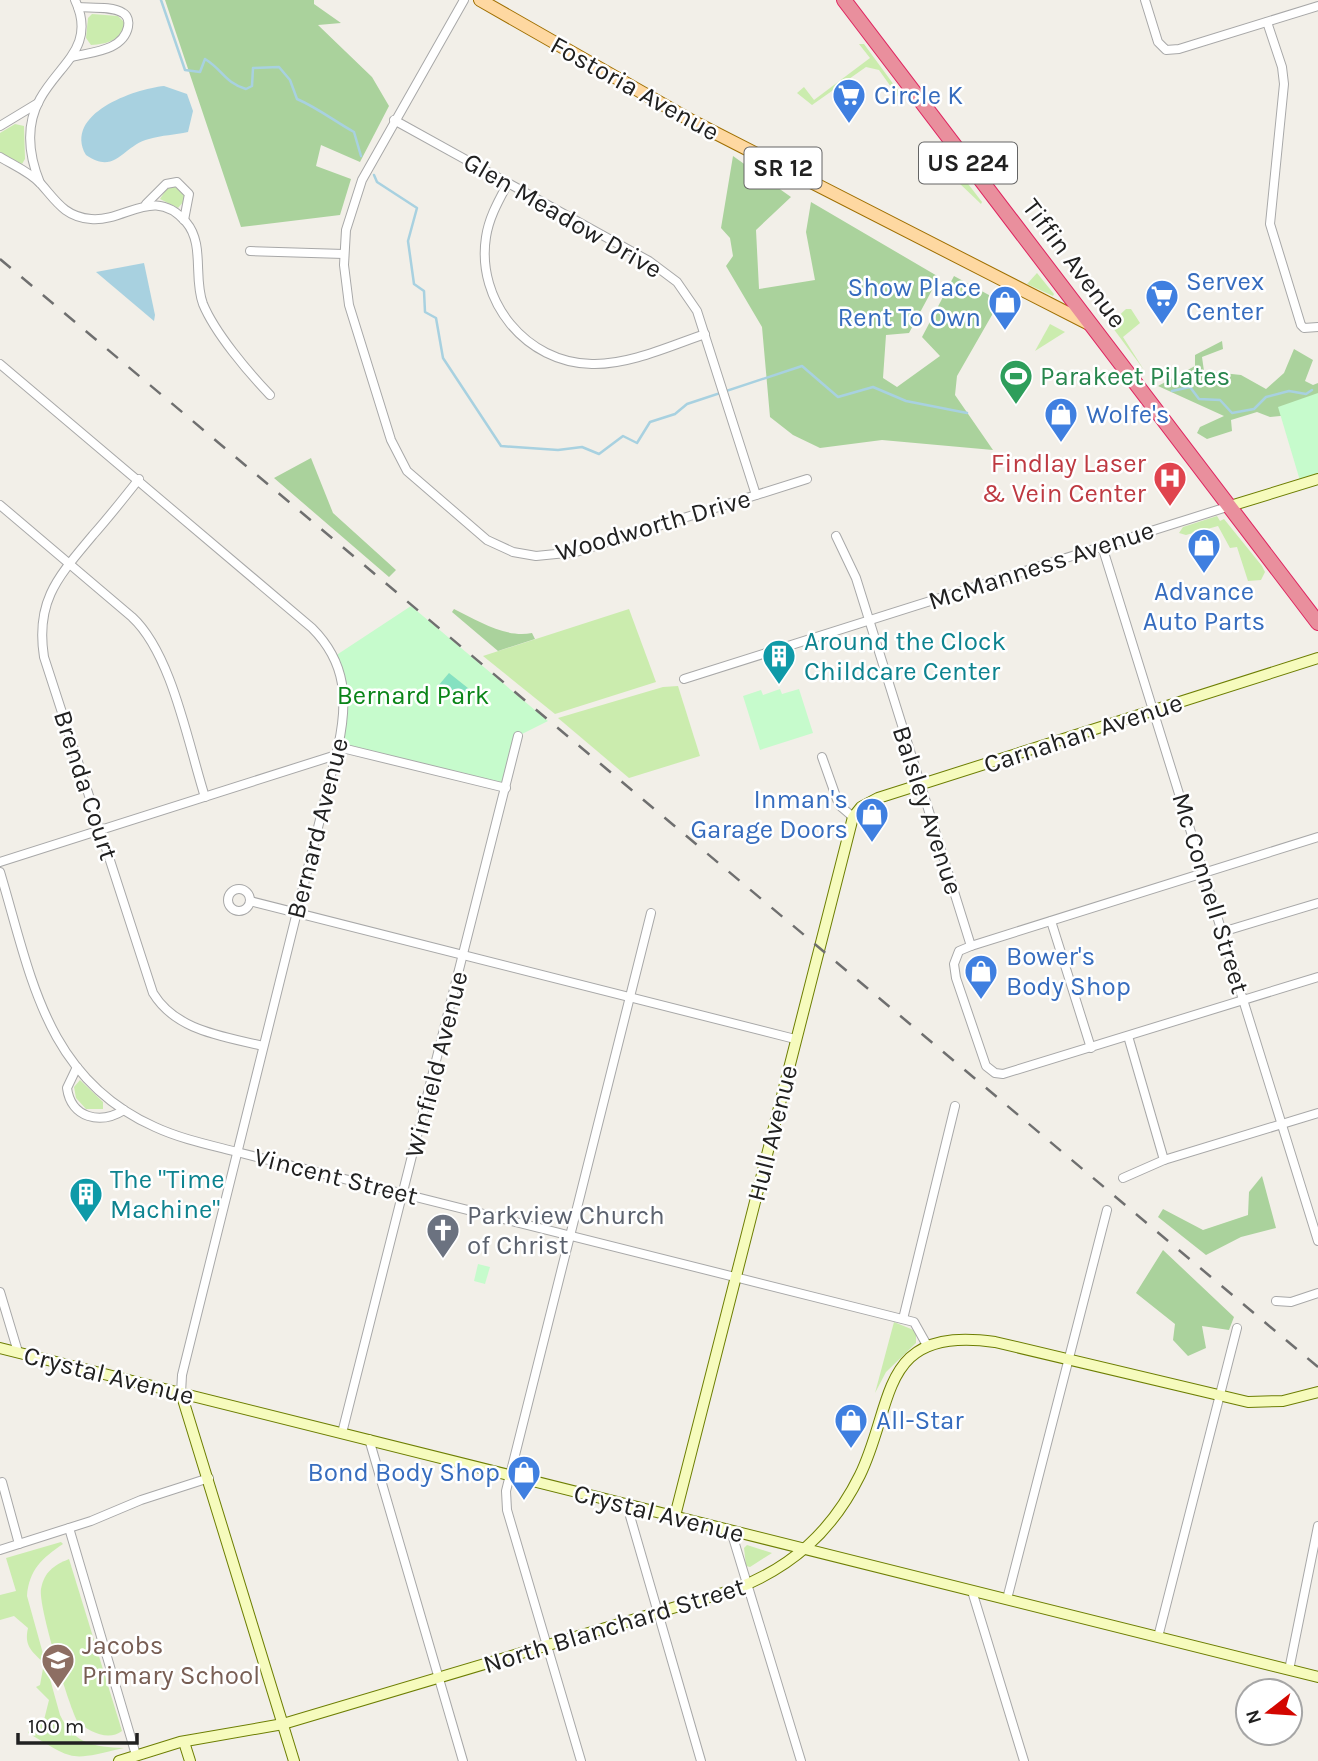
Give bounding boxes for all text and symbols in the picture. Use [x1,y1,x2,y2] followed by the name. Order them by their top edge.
[545,29,724,148] street label: Fostoria Avenue
[830,76,868,125] supermarket icon: Circle K
[874,80,963,111] place label: Circle K
[919,142,1017,183] road number: US 224
[458,146,668,285] street label: Glen Meadow Drive
[744,148,822,188] road number: SR 12
[1016,193,1133,334] street label: Tiffin Avenue
[1186,266,1264,327] place label: Servex Center
[837,272,981,333] place label: Show Place Rent To Own
[1143,277,1181,326] supermarket icon: Servex Center
[986,283,1024,332] shop icon: Show Place Rent To Own
[997,357,1035,406] sports icon: Parakeet Pilates
[1040,361,1230,392] place label: Parakeet Pilates
[1042,395,1080,444] shop icon: Wolfe's
[1086,399,1169,430] place label: Wolfe's
[982,448,1147,509] place label: Findlay Laser & Vein Center
[1151,459,1189,508] hospital icon: Findlay Laser & Vein Center
[552,483,754,568] street label: Woodworth Drive
[924,514,1158,617] street label: McManness Avenue
[1185,526,1223,575] shop icon: Advance Auto Parts
[1143,576,1265,637] place label: Advance Auto Parts
[804,626,1006,687] place label: Around the Clock Childcare Center
[760,637,798,686] building icon: Around the Clock Childcare Center
[337,680,489,711] park label: Bernard Park
[980,687,1186,780] street label: Carnahan Avenue
[47,706,124,864] street label: Brenda Court
[886,722,969,899] street label: Balsley Avenue
[280,734,355,922] street label: Bernard Avenue
[690,784,848,845] place label: Inman's Garage Doors
[1165,789,1256,998] street label: Mc Connell Street
[853,795,891,844] shop icon: Inman's Garage Doors
[1006,941,1131,1002] place label: Bower's Body Shop
[962,952,1000,1001] shop icon: Bower's Body Shop
[398,968,475,1161] street label: Winfield Avenue
[741,1062,804,1205] street label: Hull Avenue
[251,1141,421,1212] street label: Vincent Street
[110,1164,225,1225] place label: The "Time Machine"
[67,1175,105,1224] building icon: The "Time Machine"
[467,1200,665,1261] place label: Parkview Church of Christ
[424,1211,462,1260] church icon: Parkview Church of Christ
[21,1339,197,1412] street label: Crystal Avenue
[832,1401,870,1450] shop icon: All-Star
[876,1405,964,1436] place label: All-Star
[505,1453,543,1502] shop icon: Bond Body Shop
[307,1457,500,1488] place label: Bond Body Shop
[571,1477,747,1550] street label: Crystal Avenue
[479,1571,749,1680] street label: North Blanchard Street
[82,1630,260,1691] place label: Jacobs Primary School
[39,1641,77,1690] school or university icon: Jacobs Primary School
[1234,1677,1304,1747] north arrow
[18,1702,136,1746] scale bar
[1241,1707,1266,1726] text: N
[28,1714,85,1738] text: 100 m

